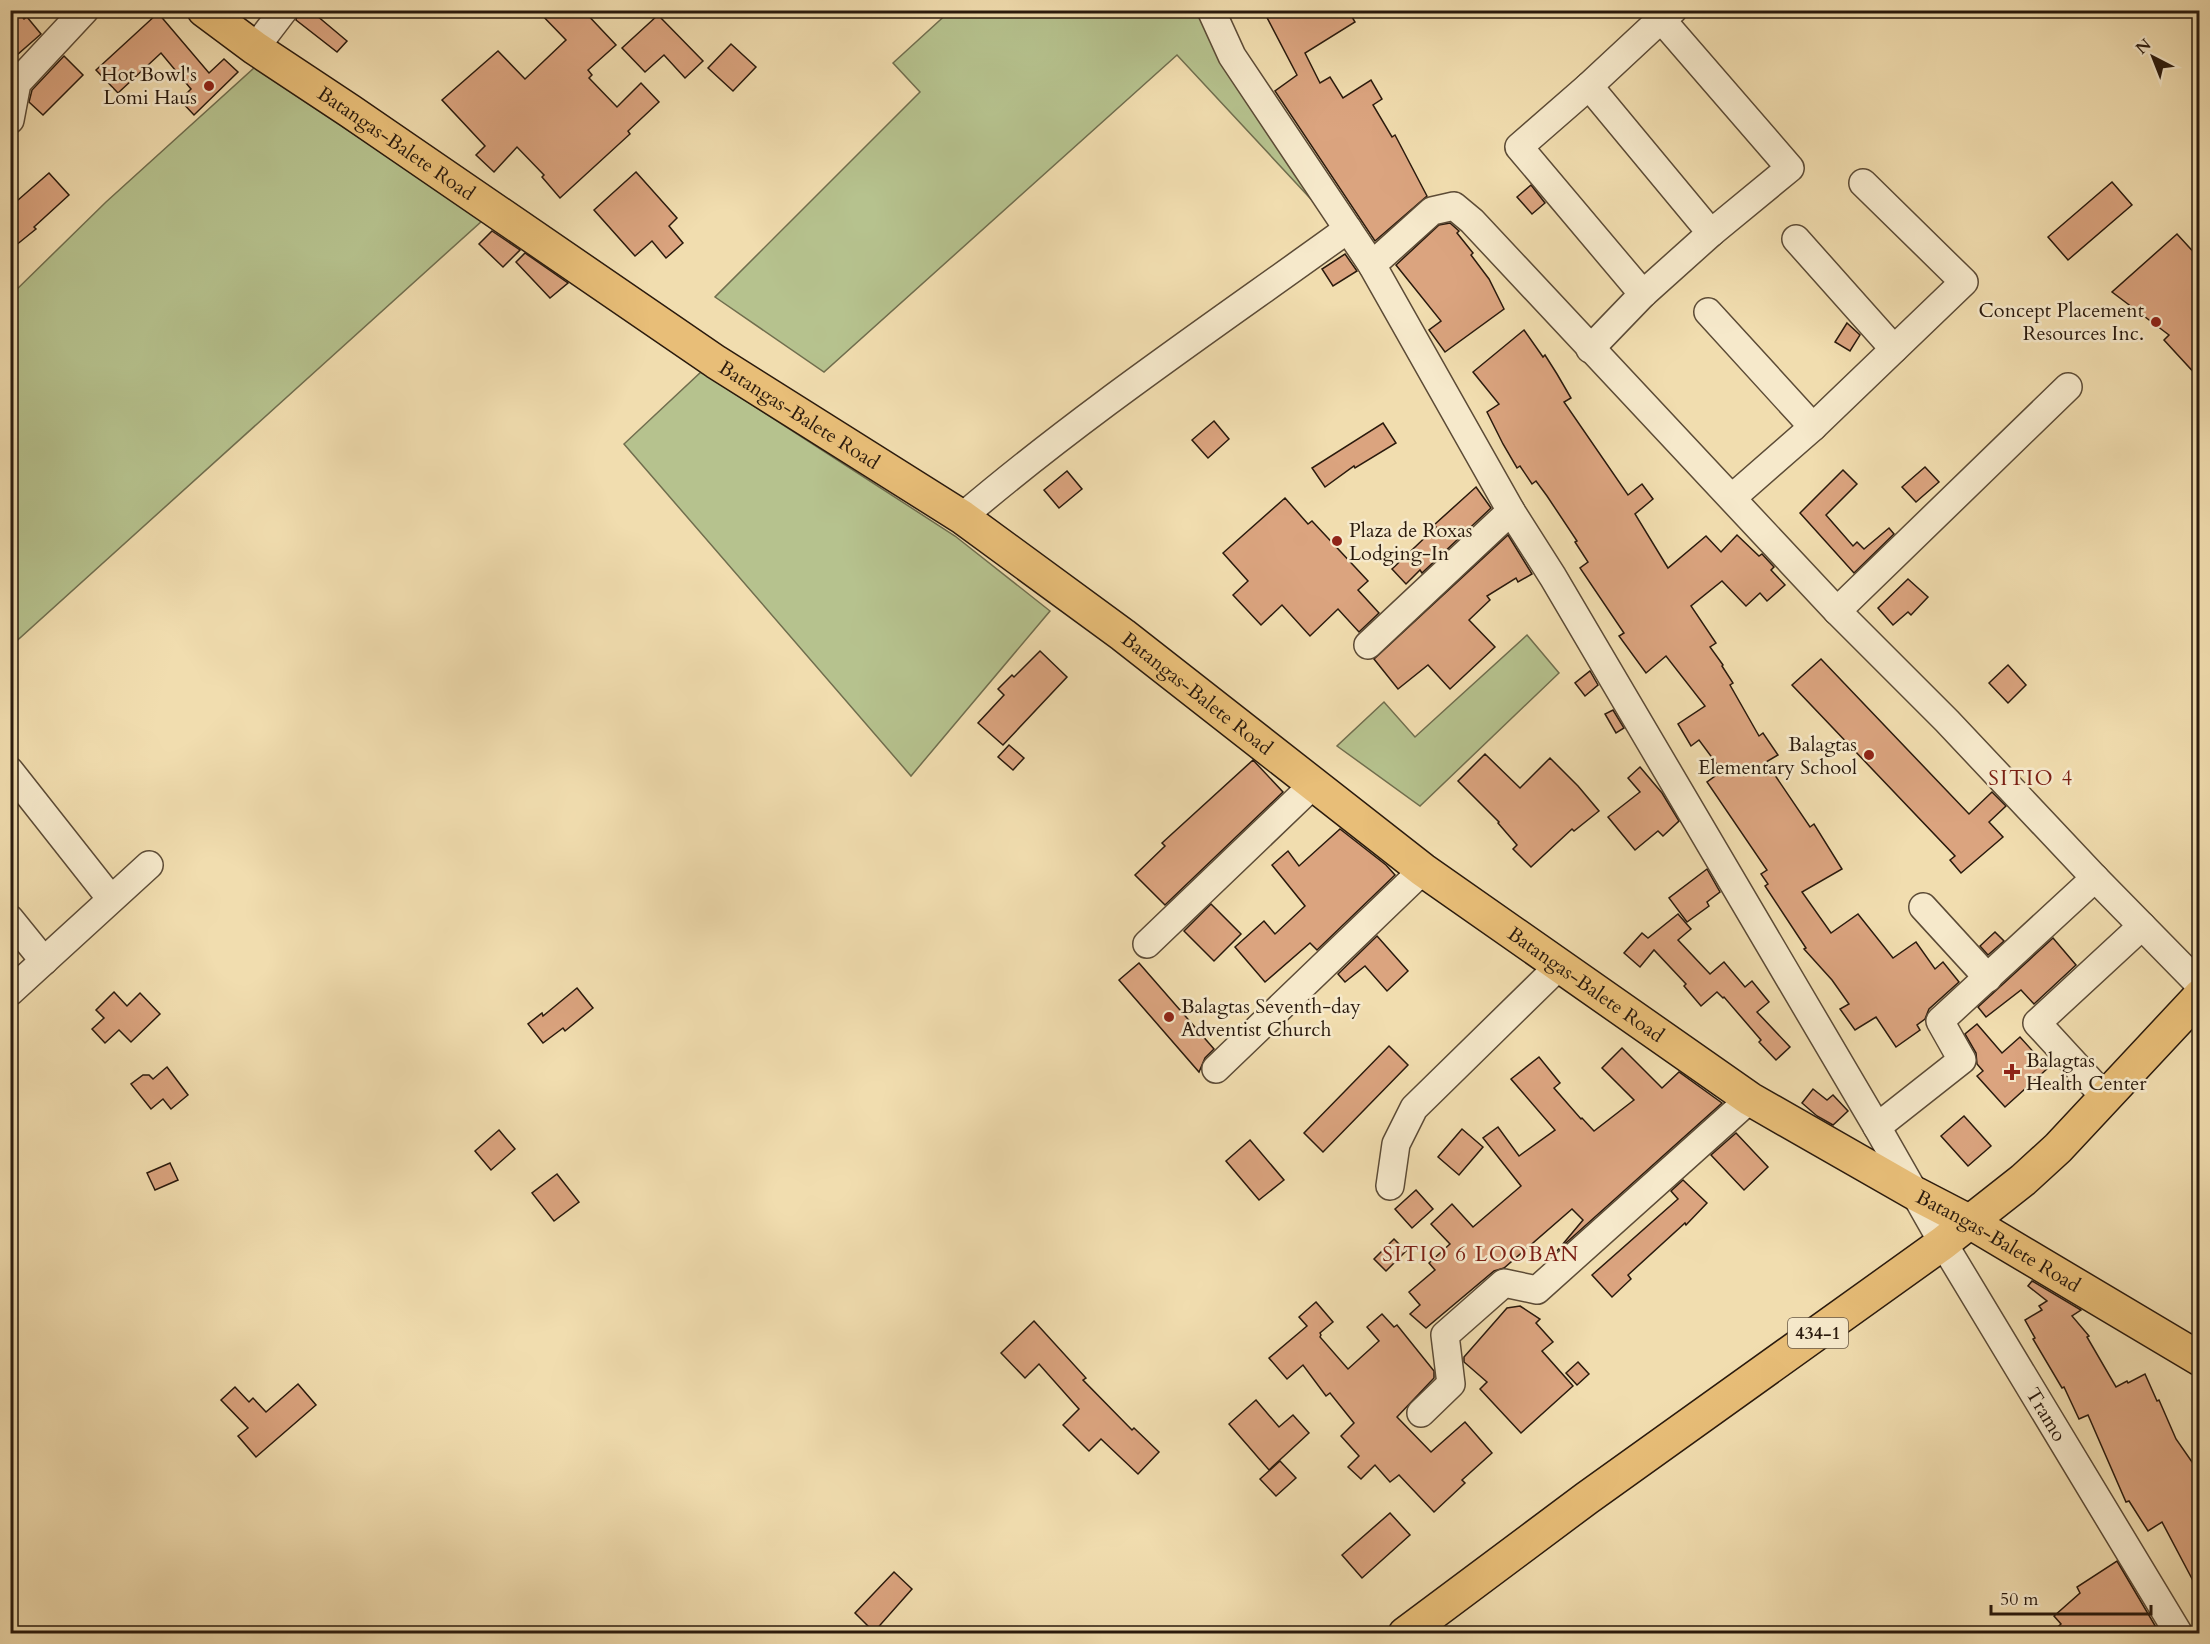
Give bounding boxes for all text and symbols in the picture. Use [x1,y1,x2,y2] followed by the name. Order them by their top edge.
[2123,27,2183,87] north arrow
[2131,34,2156,59] text: N
[101,61,197,111] place label: Hot Bowl's Lomi Haus
[202,79,216,93] marker: Hot Bowl's Lomi Haus
[312,80,481,207] street label: Batangas-Balete Road
[1979,297,2145,347] place label: Concept Placement Resources Inc.
[2149,315,2163,329] marker: Concept Placement Resources Inc.
[714,354,885,476] street label: Batangas-Balete Road
[1349,517,1473,567] place label: Plaza de Roxas Lodging-In
[1330,534,1344,548] marker: Plaza de Roxas Lodging-In
[1116,625,1279,761] street label: Batangas-Balete Road
[1698,731,1857,781] place label: Balagtas Elementary School
[1862,748,1876,762] marker: Balagtas Elementary School
[1988,764,2074,793] district label: SITIO 4
[1502,920,1670,1049] street label: Batangas-Balete Road
[1181,993,1361,1043] place label: Balagtas Seventh-day Adventist Church
[1162,1010,1176,1024] marker: Balagtas Seventh-day Adventist Church
[2026,1047,2147,1097] place label: Balagtas Health Center
[2003,1063,2021,1081] marker: Balagtas Health Center
[1912,1183,2086,1299] street label: Batangas-Balete Road
[1382,1240,1580,1269] district label: SITIO 6 LOOBAN
[1788,1318,1848,1348] road number: 434-1
[2020,1383,2073,1447] street label: Tramo
[1991,1578,2152,1616] scale bar
[2000,1587,2039,1612] text: 50 m

